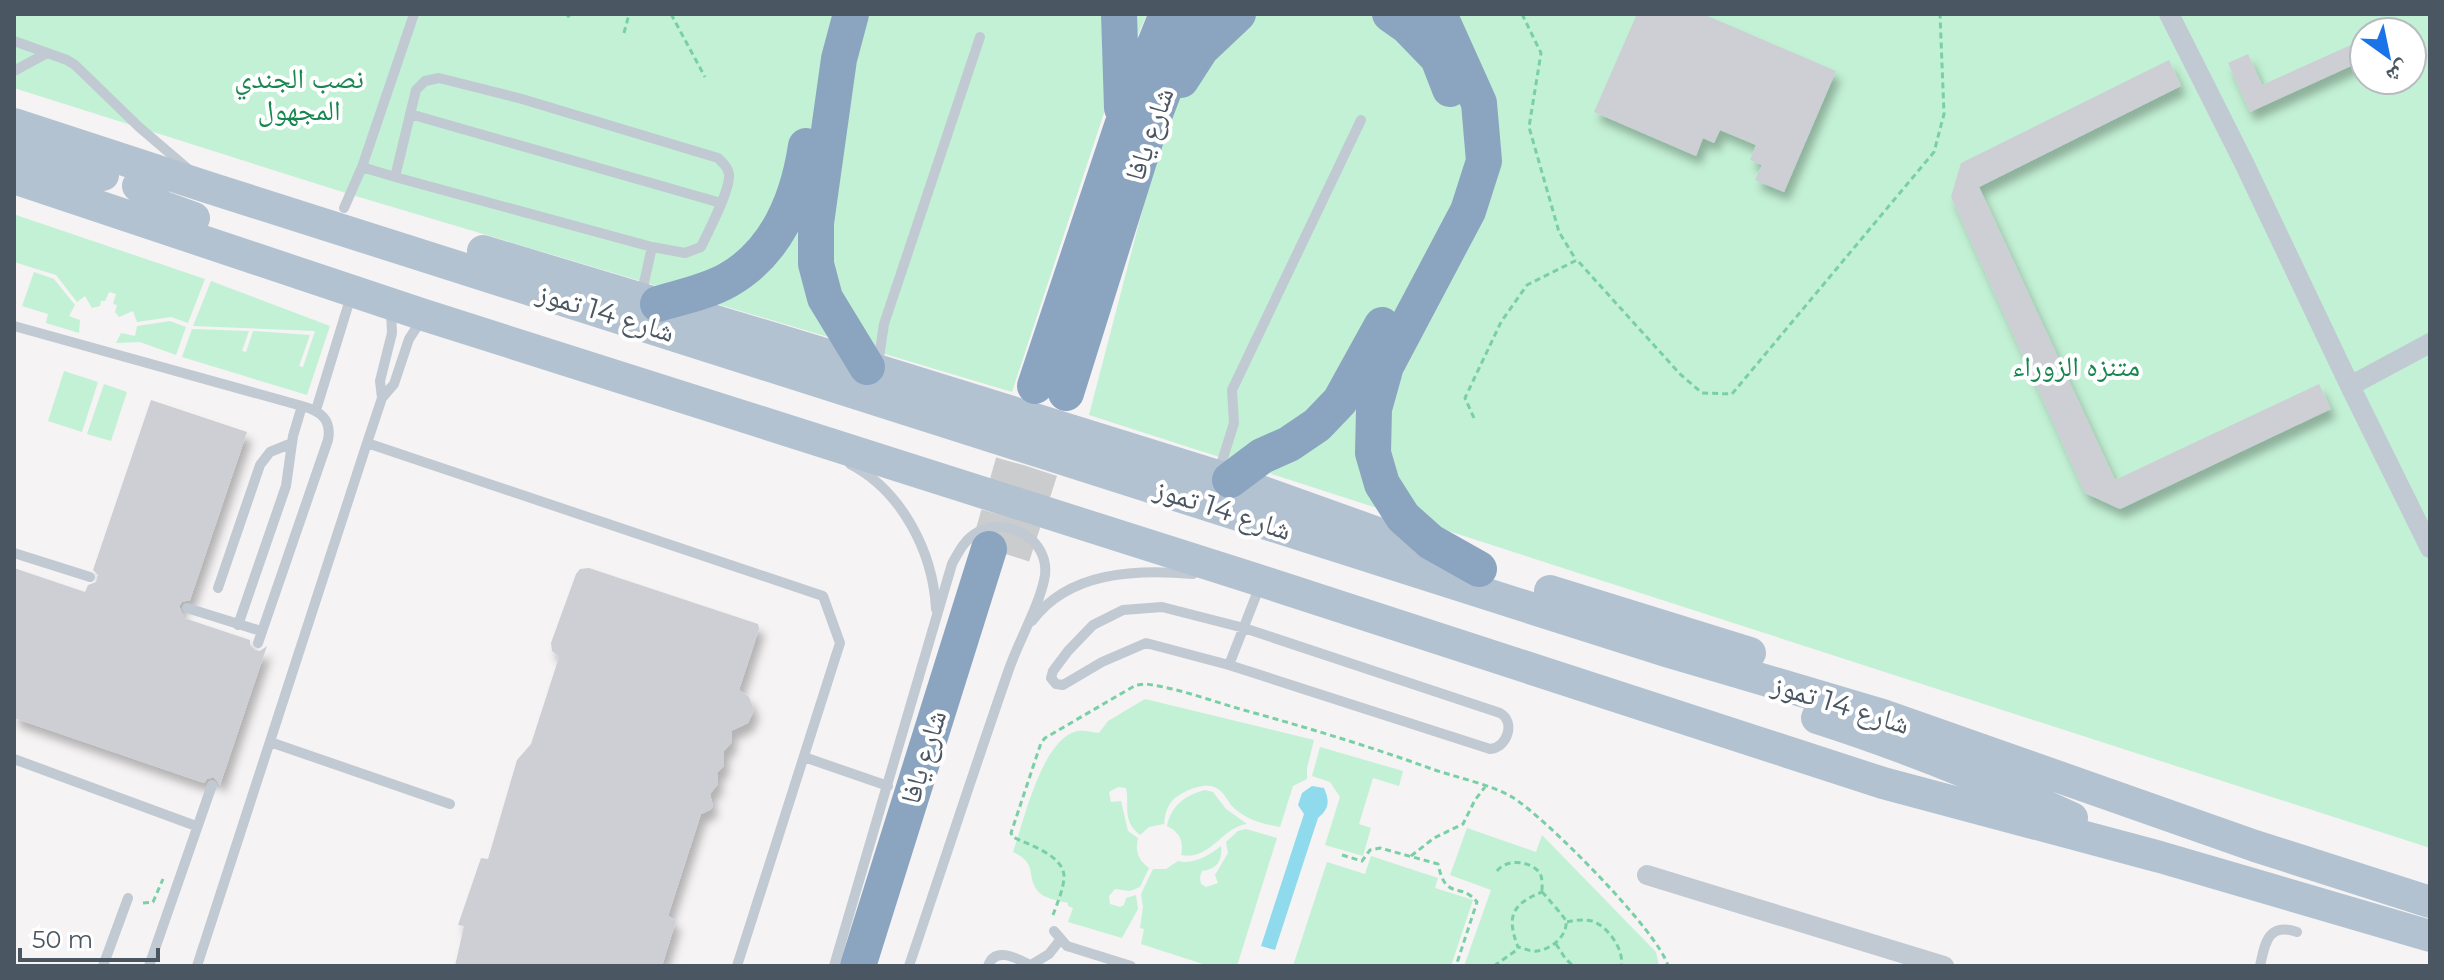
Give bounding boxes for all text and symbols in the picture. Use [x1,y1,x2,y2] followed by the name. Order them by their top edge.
[2348,16,2428,96] north arrow
[2381,55,2416,90] text: ش
[234,61,364,127] park label: نصب الجندي المجهول
[1117,83,1182,185] street label: شارع يافا
[532,275,679,350] street label: شارع 14 تموز
[2012,349,2140,383] park label: متنزه الزوراء
[1149,471,1296,548] street label: شارع 14 تموز
[1767,667,1914,742] street label: شارع 14 تموز
[893,706,954,808] street label: شارع يافا
[20,912,158,962] scale bar
[32,925,93,954] text: 50 m

